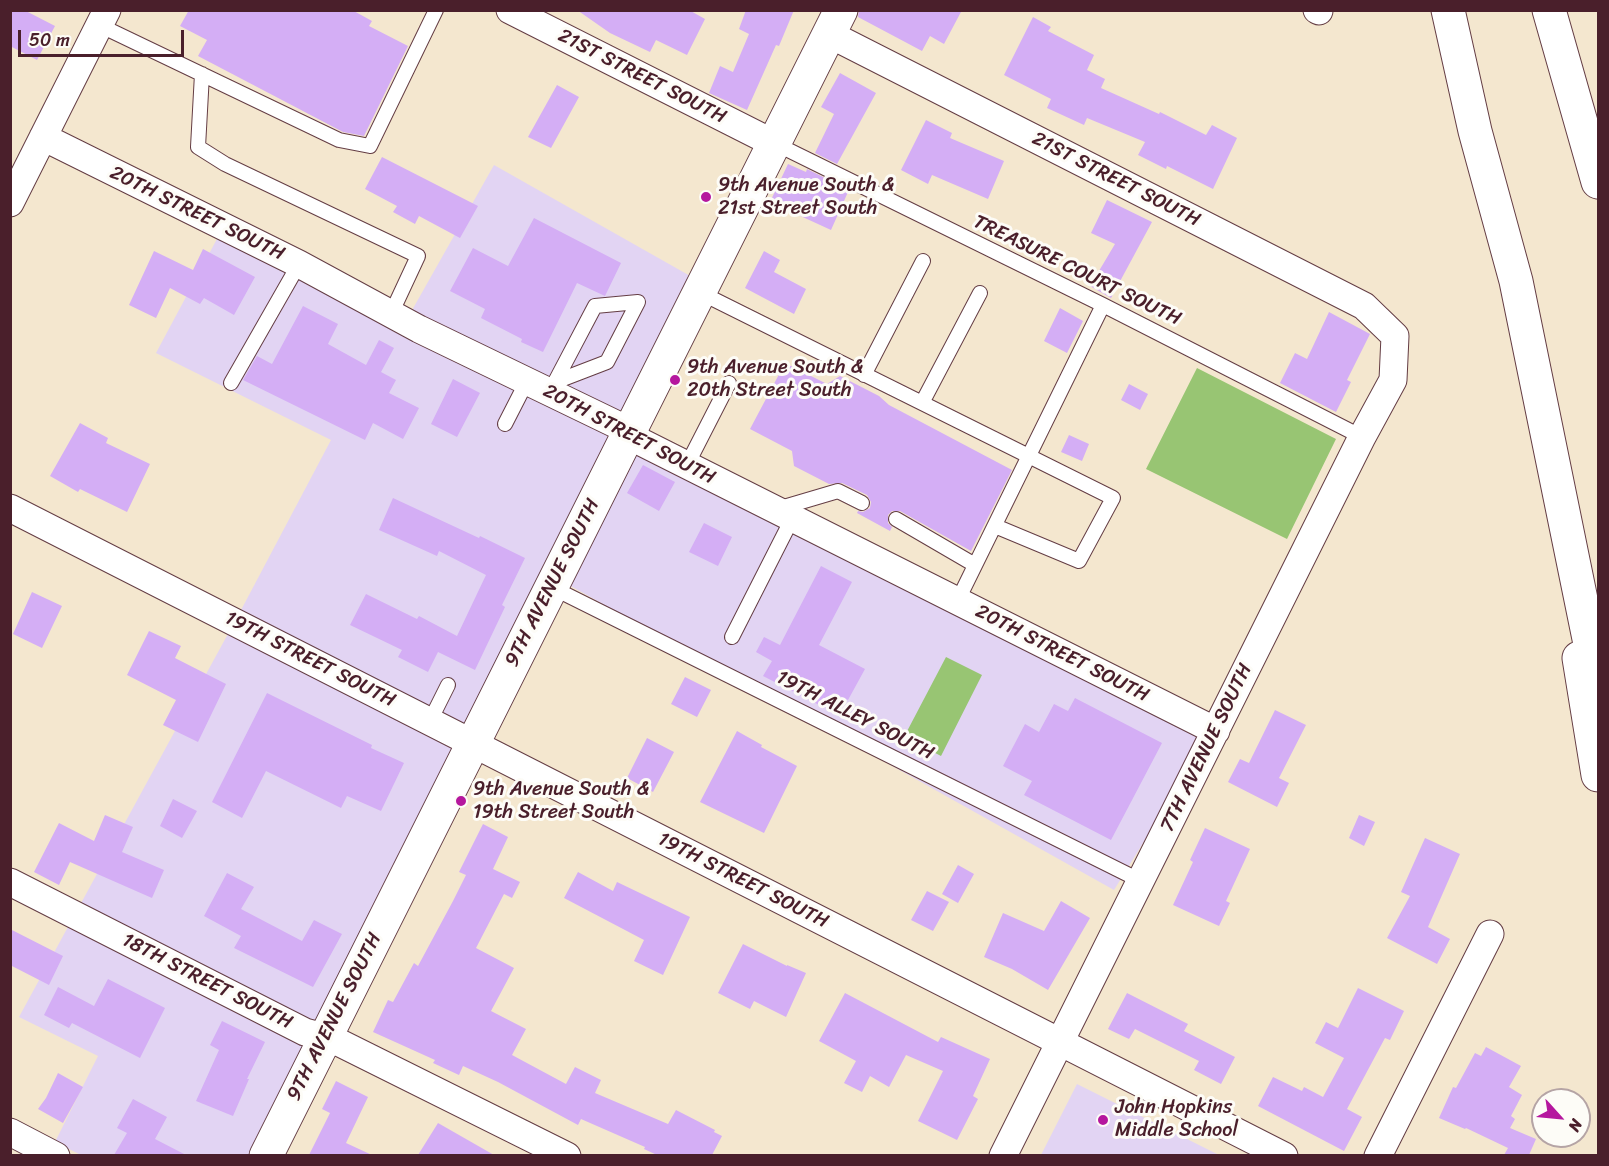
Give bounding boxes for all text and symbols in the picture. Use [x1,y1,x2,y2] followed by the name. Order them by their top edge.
[21,18,188,56] scale bar
[29,24,70,56] text: 50 m
[554,24,730,130] street label: 21ST STREET SOUTH
[1028,127,1204,233] street label: 21ST STREET SOUTH
[106,161,288,267] street label: 20TH STREET SOUTH
[718,174,894,221] place label: 9th Avenue South & 21st Street South
[699,190,713,204] marker: 9th Avenue South & 21st Street South
[969,210,1185,332] street label: TREASURE COURT SOUTH
[687,356,863,403] place label: 9th Avenue South & 20th Street South
[668,373,682,387] marker: 9th Avenue South & 20th Street South
[539,379,719,491] street label: 20TH STREET SOUTH
[500,495,606,671] street label: 9TH AVENUE SOUTH
[971,600,1153,708] street label: 20TH STREET SOUTH
[221,607,399,713] street label: 19TH STREET SOUTH
[1156,660,1258,836] street label: 7TH AVENUE SOUTH
[772,666,938,766] street label: 19TH ALLEY SOUTH
[473,778,649,825] place label: 9th Avenue South & 19th Street South
[454,794,468,808] marker: 9th Avenue South & 19th Street South
[654,828,832,934] street label: 19TH STREET SOUTH
[118,929,296,1035] street label: 18TH STREET SOUTH
[282,929,388,1105] street label: 9TH AVENUE SOUTH
[1531,1088,1591,1148] north arrow
[1115,1096,1238,1143] place label: John Hopkins Middle School
[1096,1113,1110,1127] marker: John Hopkins Middle School
[1560,1114,1591,1137] text: N

